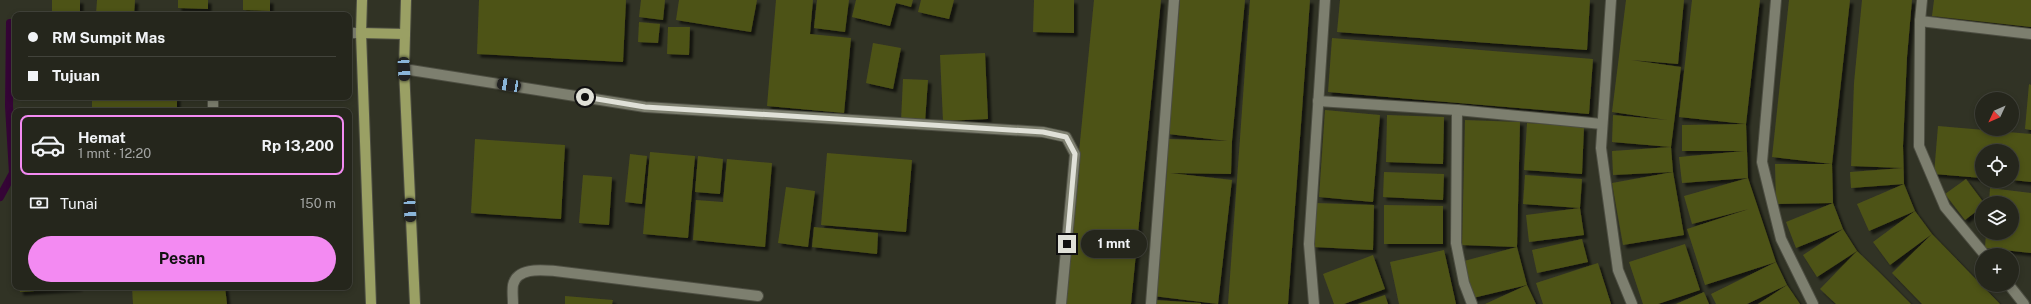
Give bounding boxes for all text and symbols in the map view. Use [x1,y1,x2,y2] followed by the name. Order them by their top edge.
[52,29,165,46] text: RM Sumpit Mas
[397,57,411,81] car
[52,67,100,84] text: Tujuan
[496,77,522,93] car
[576,88,594,106] route start
[1975,92,2019,136] north arrow
[1975,92,2019,292] map controls
[30,127,66,163] icon: car
[78,129,126,146] text: Hemat
[262,137,334,154] text: Rp 13,200
[1975,144,2019,188] button: locate
[78,146,151,161] text: 1 mnt · 12:20
[28,192,50,214] icon: cash
[60,195,98,212] text: Tunai
[300,196,336,211] text: 150 m
[1975,196,2019,240] button: layers
[403,198,417,222] car
[1081,230,1147,258] callout: 1 mnt
[1058,235,1076,253] route end
[28,236,336,282] button: Pesan
[1097,236,1131,251] text: 1 mnt
[1975,248,2019,292] button: +

